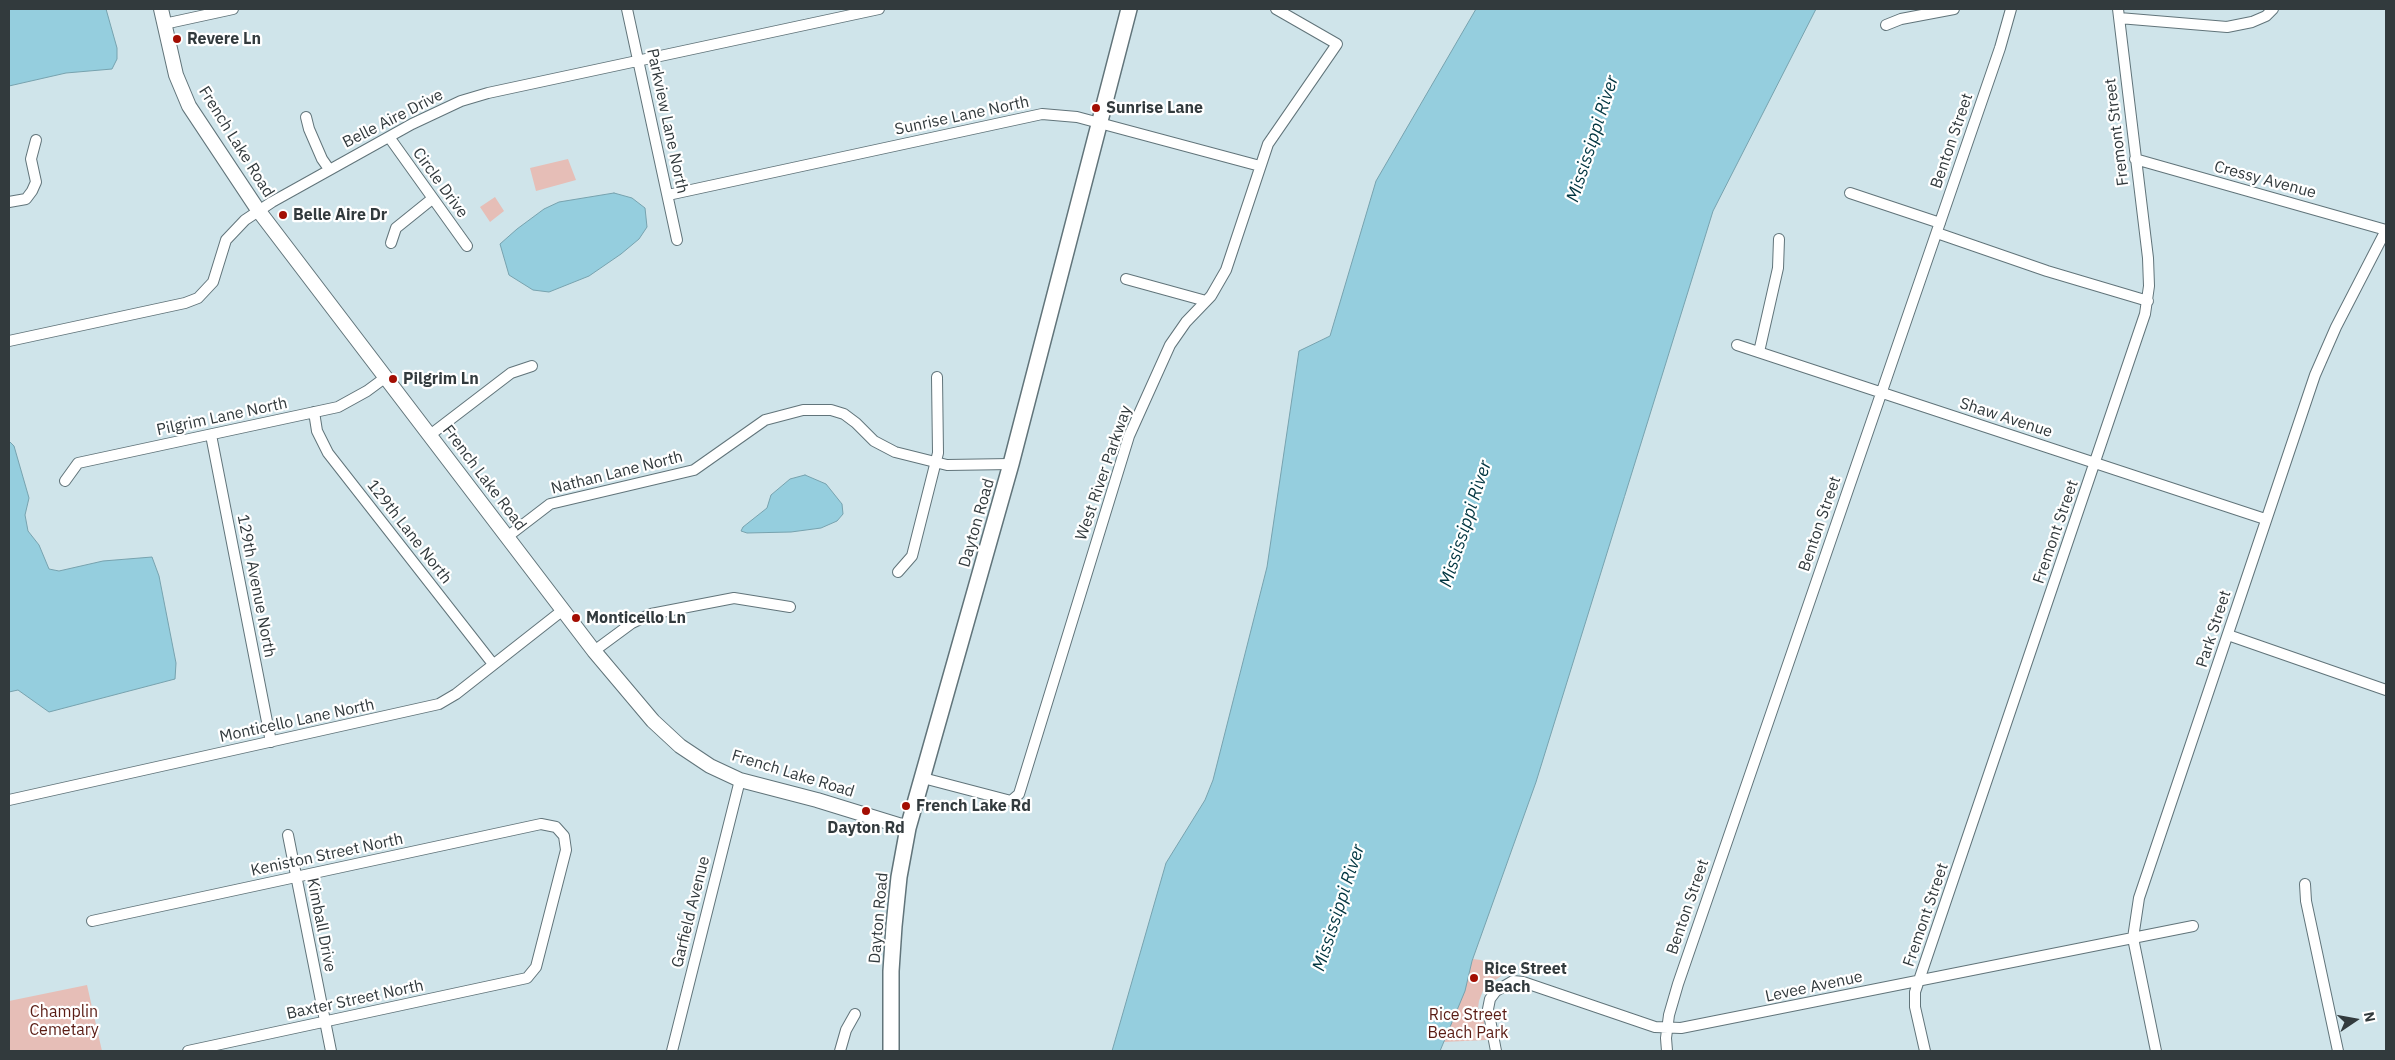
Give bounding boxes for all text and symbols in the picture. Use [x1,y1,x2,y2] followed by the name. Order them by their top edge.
[187,29,261,49] place label: Revere Ln
[171,33,183,45] marker: Revere Ln
[642,47,692,195] street label: Parkview Lane North
[1562,73,1624,205] water label: Mississippi River
[2101,77,2133,187] street label: Fremont Street
[194,83,278,201] street label: French Lake Road
[340,85,446,153] street label: Belle Aire Drive
[1927,91,1977,191] street label: Benton Street
[893,92,1031,140] street label: Sunrise Lane North
[1106,98,1203,118] place label: Sunrise Lane
[1090,102,1102,114] marker: Sunrise Lane
[408,144,472,222] street label: Circle Drive
[2212,157,2318,203] street label: Cressy Avenue
[293,205,387,225] place label: Belle Aire Dr
[277,209,289,221] marker: Belle Aire Dr
[403,369,479,389] place label: Pilgrim Ln
[387,373,399,385] marker: Pilgrim Ln
[155,394,289,440] street label: Pilgrim Lane North
[1957,394,2055,442] street label: Shaw Avenue
[1072,403,1136,543] street label: West River Parkway
[438,421,530,535] street label: French Lake Road
[549,447,685,499] street label: Nathan Lane North
[1435,458,1497,590] water label: Mississippi River
[1795,474,1845,574] street label: Benton Street
[363,476,455,588] street label: 129th Lane North
[955,476,999,570] street label: Dayton Road
[2029,478,2083,586] street label: Fremont Street
[233,513,279,659] street label: 129th Avenue North
[2193,588,2235,670] street label: Park Street
[586,608,686,628] place label: Monticello Ln
[570,612,582,624] marker: Monticello Ln
[218,695,376,747] street label: Monticello Lane North
[729,746,857,802] street label: French Lake Road
[916,796,1031,816] place label: French Lake Rd
[900,800,912,812] marker: French Lake Rd
[860,805,872,817] marker: Dayton Rd
[827,818,905,838] place label: Dayton Rd
[249,829,405,881] street label: Keniston Street North
[1308,842,1370,974] water label: Mississippi River
[668,854,714,970] street label: Garfield Avenue
[1663,857,1713,957] street label: Benton Street
[1899,861,1953,969] street label: Fremont Street
[865,872,893,964] street label: Dayton Road
[302,876,340,974] street label: Kimball Drive
[1484,959,1567,997] place label: Rice Street Beach
[1764,967,1864,1007] street label: Levee Avenue
[1468,972,1480,984] marker: Rice Street Beach
[285,976,425,1024] street label: Baxter Street North
[2330,995,2380,1045] north arrow
[29,1002,99,1040] park label: Champlin Cemetary
[1427,1005,1509,1043] park label: Rice Street Beach Park
[2360,1010,2380,1024] text: N

